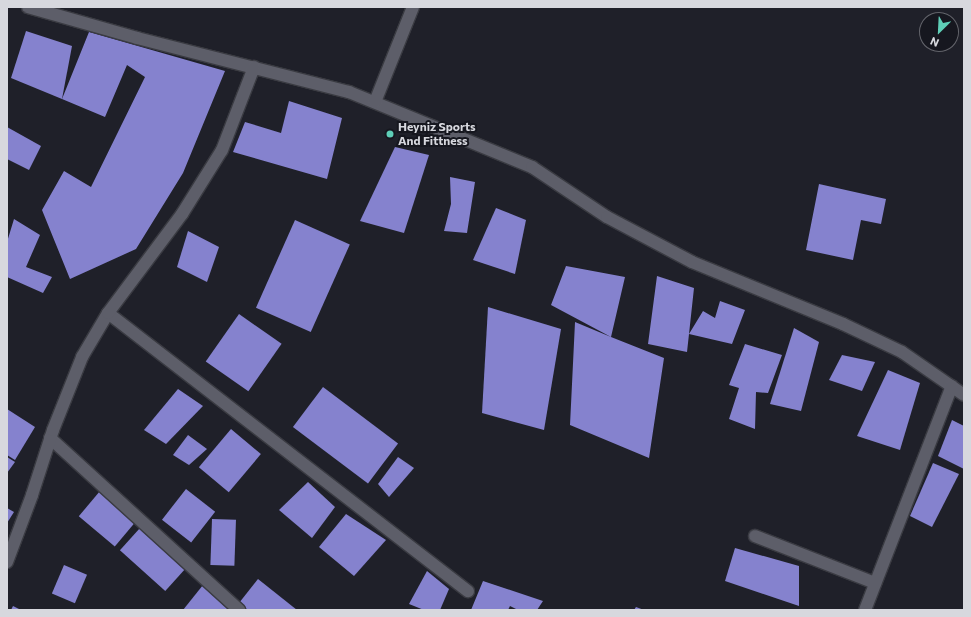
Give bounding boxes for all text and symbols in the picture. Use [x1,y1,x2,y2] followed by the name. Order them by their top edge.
[919,12,959,52] north arrow
[928,35,941,50] text: N
[398,120,476,148] place label: Heyniz Sports And Fittness
[385,129,395,139] marker: Heyniz Sports And Fittness

